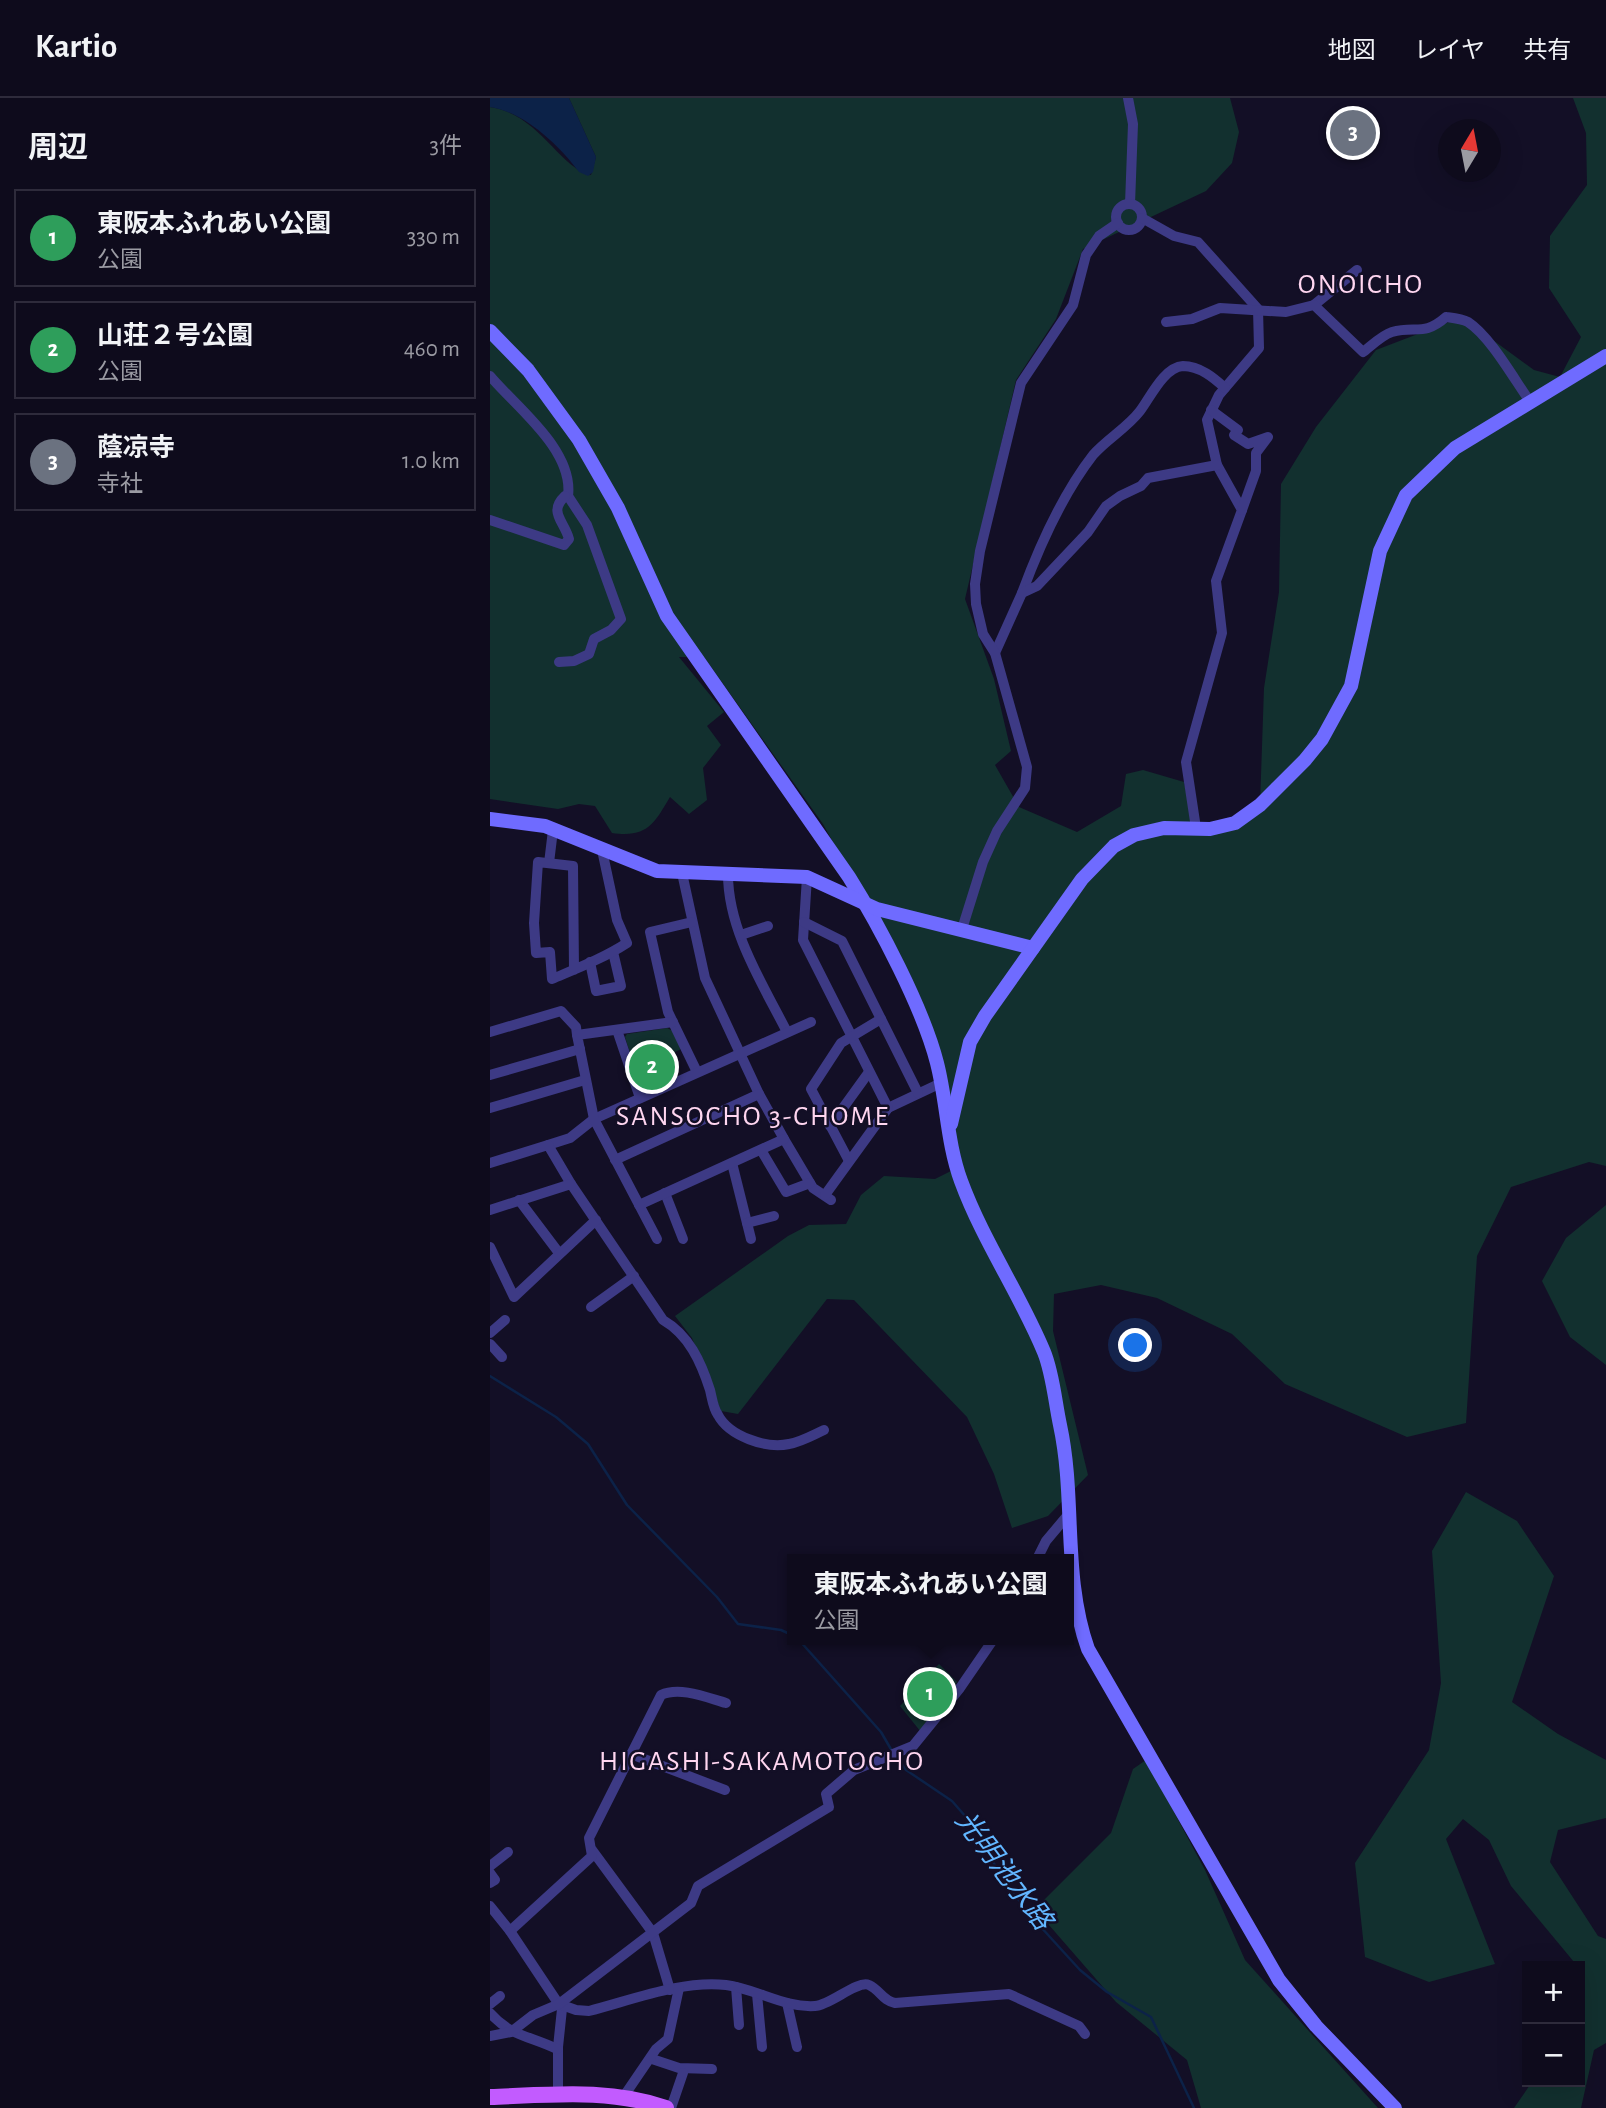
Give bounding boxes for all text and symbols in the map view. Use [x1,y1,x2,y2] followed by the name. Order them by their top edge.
[35,31,117,64] text: Kartio
[1328,39,1376,63] text: 地図
[1414,39,1485,63] text: レイヤ
[1523,39,1571,63] text: 共有
[1330,107,1376,159] pin: 3
[1438,119,1501,182] north arrow
[28,133,88,163] text: 周辺
[430,135,462,158] text: 3件
[97,211,331,237] text: 東阪本ふれあい公園
[49,226,57,249] text: 1
[407,226,460,249] text: 330 m
[97,249,143,272] text: 公園
[1298,271,1424,299] district label: ONOICHO
[97,323,253,349] text: 山荘２号公園
[48,338,58,361] text: 2
[404,338,460,361] text: 460 m
[97,361,143,384] text: 公園
[97,435,175,461] text: 蔭凉寺
[48,450,58,473] text: 3
[402,450,460,473] text: 1.0 km
[97,473,143,496] text: 寺社
[629,1041,675,1093] pin: 2
[616,1103,890,1131] district label: SANSOCHO 3-CHOME
[1118,1328,1152,1362] your location
[787,1554,1074,1645] popup
[813,1572,1048,1598] text: 東阪本ふれあい公園
[813,1610,859,1633] text: 公園
[907,1668,953,1720] pin: 1
[599,1748,925,1776] district label: HIGASHI-SAKAMOTOCHO
[950,1805,1059,1937] water label: 光明池水路
[1522,1961,1585,2087] map controls
[1522,1961,1585,2024] button: +
[1522,2024,1585,2087] button: −

